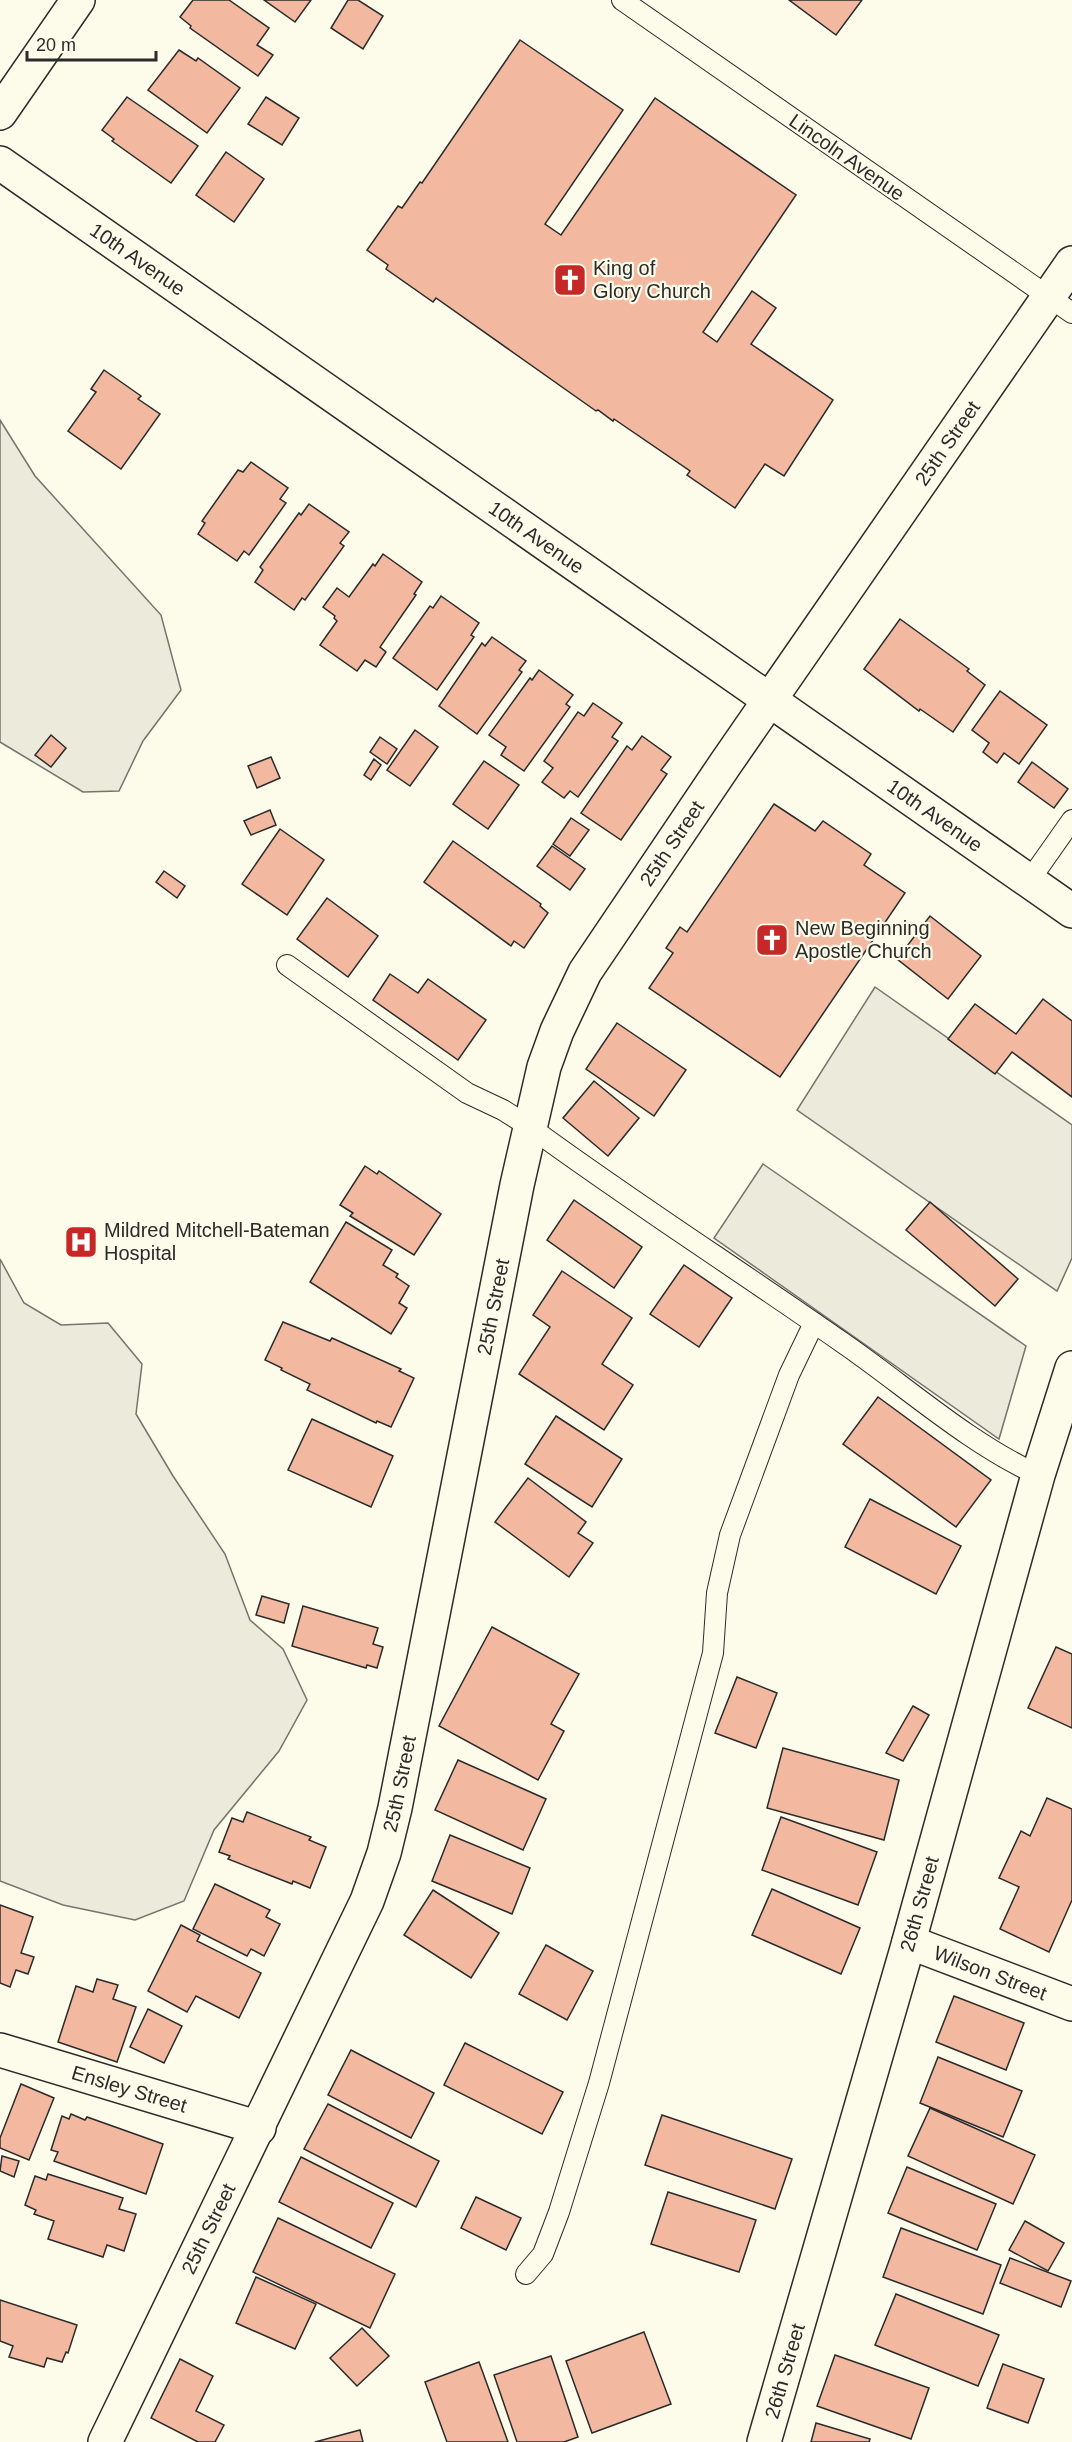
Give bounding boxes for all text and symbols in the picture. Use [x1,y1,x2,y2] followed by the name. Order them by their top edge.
[27,24,156,62] scale bar
[36,35,76,55] text: 20 m
[785,109,909,205] street label: Lincoln Avenue
[86,218,190,300] street label: 10th Avenue
[593,257,711,302] place label: King of Glory Church
[552,262,588,298] church icon: King of Glory Church
[910,396,985,490] street label: 25th Street
[485,496,588,578] street label: 10th Avenue
[883,775,987,856] street label: 10th Avenue
[635,796,709,890] street label: 25th Street
[795,917,932,962] place label: New Beginning Apostle Church
[754,922,790,958] church icon: New Beginning Apostle Church
[104,1219,330,1264] place label: Mildred Mitchell-Bateman Hospital
[63,1224,99,1260] hospital icon: Mildred Mitchell-Bateman Hospital
[473,1256,513,1357] street label: 25th Street
[379,1733,420,1834] street label: 25th Street
[896,1853,943,1954] street label: 26th Street
[931,1941,1050,2005] street label: Wilson Street
[69,2061,190,2117] street label: Ensley Street
[177,2179,240,2278] street label: 25th Street
[760,2320,809,2421] street label: 26th Street

